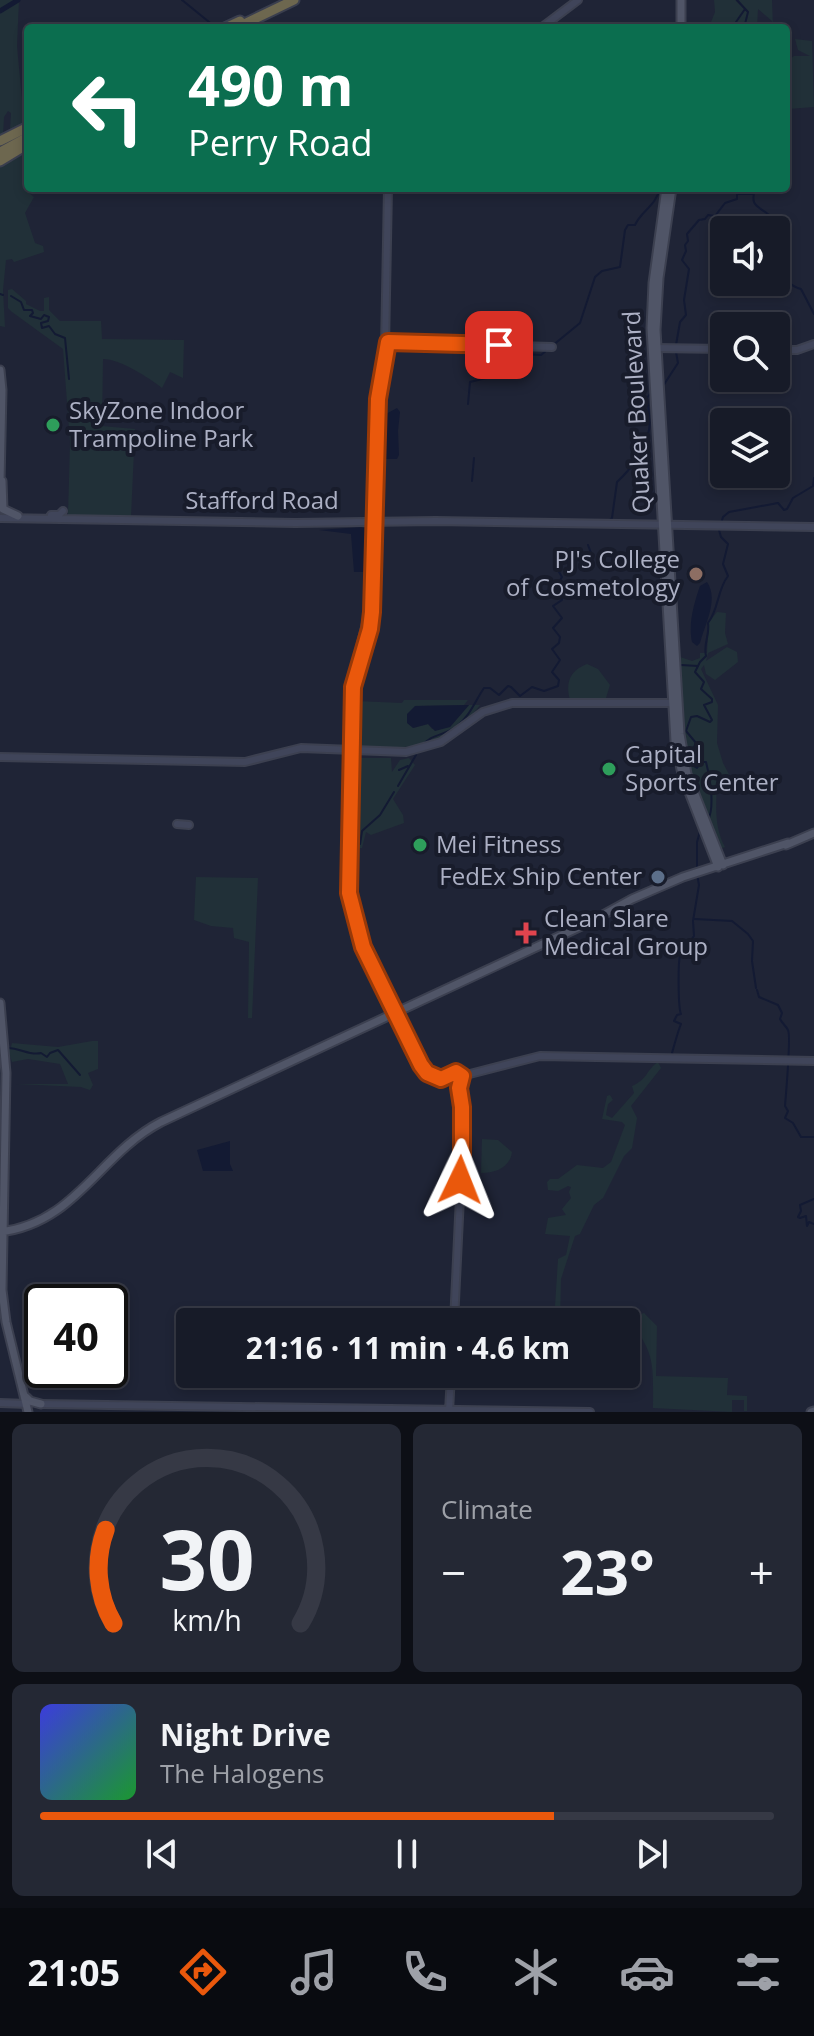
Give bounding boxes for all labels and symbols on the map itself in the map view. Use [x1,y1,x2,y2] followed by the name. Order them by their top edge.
[614,310,657,514] street label: Quaker Boulevard
[465,311,533,379] pin
[69,393,254,454] place label: SkyZone Indoor Trampoline Park
[44,416,62,434] marker: SkyZone Indoor Trampoline Park
[185,483,339,516] street label: Stafford Road
[506,542,681,603] place label: PJ's College of Cosmetology
[687,565,705,583] marker: PJ's College of Cosmetology
[625,737,779,798] place label: Capital Sports Center
[600,760,618,778] marker: Capital Sports Center
[436,827,561,860] place label: Mei Fitness
[411,836,429,854] marker: Mei Fitness
[439,859,642,892] place label: FedEx Ship Center
[649,868,667,886] marker: FedEx Ship Center
[544,901,708,962] place label: Clean Slare Medical Group
[515,922,537,944] marker: Clean Slare Medical Group
[418,1138,502,1222] position arrow
[24,1284,128,1388] speed limit sign: 40

